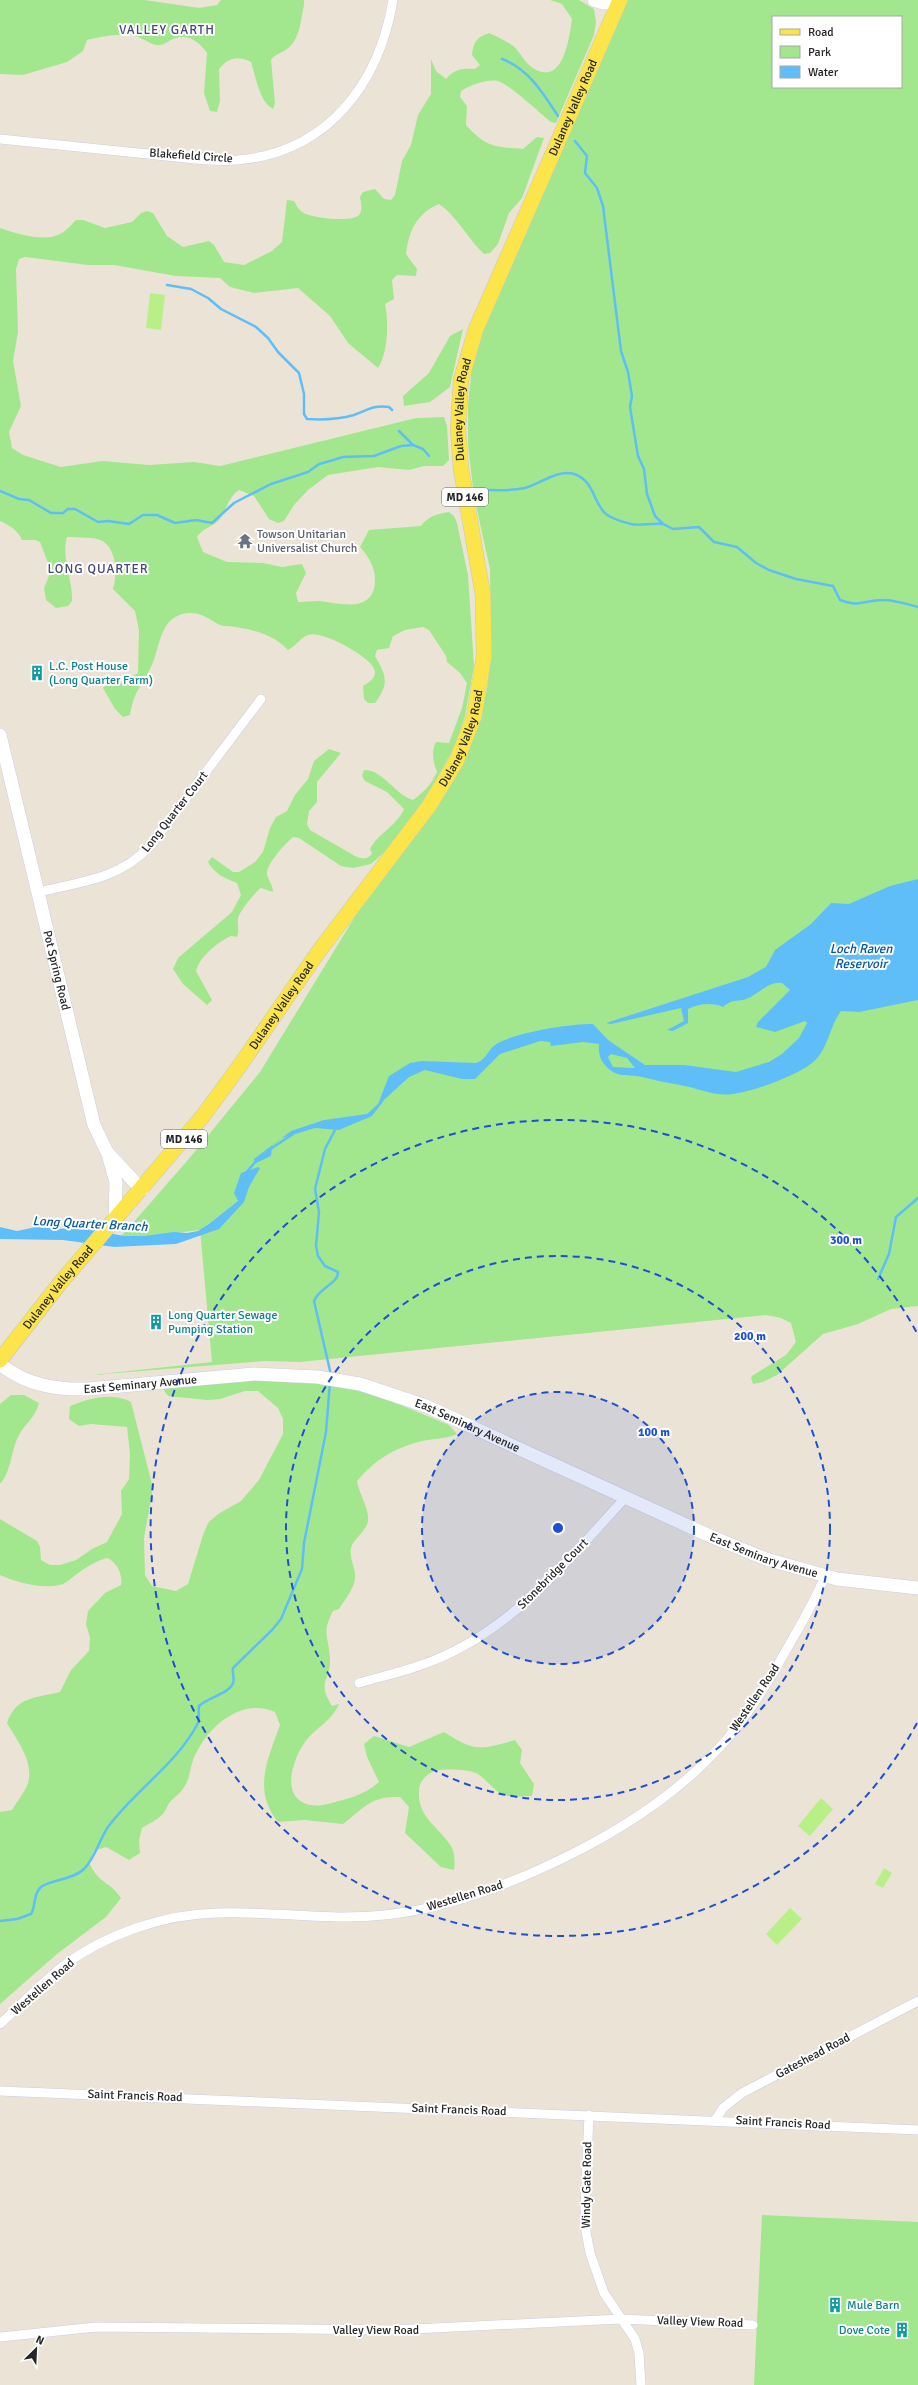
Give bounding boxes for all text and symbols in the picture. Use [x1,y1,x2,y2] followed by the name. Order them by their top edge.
[772,16,902,88] legend
[119,22,215,38] district label: VALLEY GARTH
[808,25,834,40] text: Road
[808,45,831,60] text: Park
[545,57,601,158] street label: Dulaney Valley Road
[808,65,839,80] text: Water
[149,146,233,166] street label: Blakefield Circle
[450,356,475,462] street label: Dulaney Valley Road
[442,488,488,506] road number: MD 146
[257,527,357,556] place label: Towson Unitarian Universalist Church
[236,532,254,550] temple icon: Towson Unitarian Universalist Church
[47,561,149,577] district label: LONG QUARTER
[49,659,153,688] place label: L.C. Post House (Long Quarter Farm)
[28,664,46,682] building icon: L.C. Post House (Long Quarter Farm)
[435,688,486,790] street label: Dulaney Valley Road
[139,768,211,856] street label: Long Quarter Court
[40,929,74,1012] street label: Pot Spring Road
[830,941,893,972] water label: Loch Raven Reservoir
[246,958,317,1052] street label: Dulaney Valley Road
[161,1130,207,1148] road number: MD 146
[32,1213,149,1235] water label: Long Quarter Branch
[830,1233,862,1248] text: 300 m
[19,1242,97,1332] street label: Dulaney Valley Road
[168,1308,277,1337] place label: Long Quarter Sewage Pumping Station
[147,1313,165,1331] building icon: Long Quarter Sewage Pumping Station
[734,1329,766,1344] text: 200 m
[83,1372,198,1397] street label: East Seminary Avenue
[413,1395,522,1455] street label: East Seminary Avenue
[638,1425,670,1440] text: 100 m
[551,1521,565,1535] centre of rings
[708,1529,820,1581] street label: East Seminary Avenue
[514,1535,592,1613] street label: Stonebridge Court
[727,1661,783,1735] street label: Westellen Road
[425,1877,505,1915] street label: Westellen Road
[8,1956,78,2018] street label: Westellen Road
[773,2030,853,2082] street label: Gateshead Road
[87,2087,183,2105] street label: Saint Francis Road
[411,2101,507,2119] street label: Saint Francis Road
[735,2113,831,2133] street label: Saint Francis Road
[579,2142,595,2228] street label: Windy Gate Road
[826,2296,844,2314] building icon: Mule Barn
[847,2298,900,2313] place label: Mule Barn
[657,2313,743,2331] street label: Valley View Road
[893,2321,911,2339] building icon: Dove Cote
[333,2323,419,2338] street label: Valley View Road
[839,2323,890,2338] place label: Dove Cote
[16,2329,56,2369] north arrow
[34,2333,46,2348] text: N

